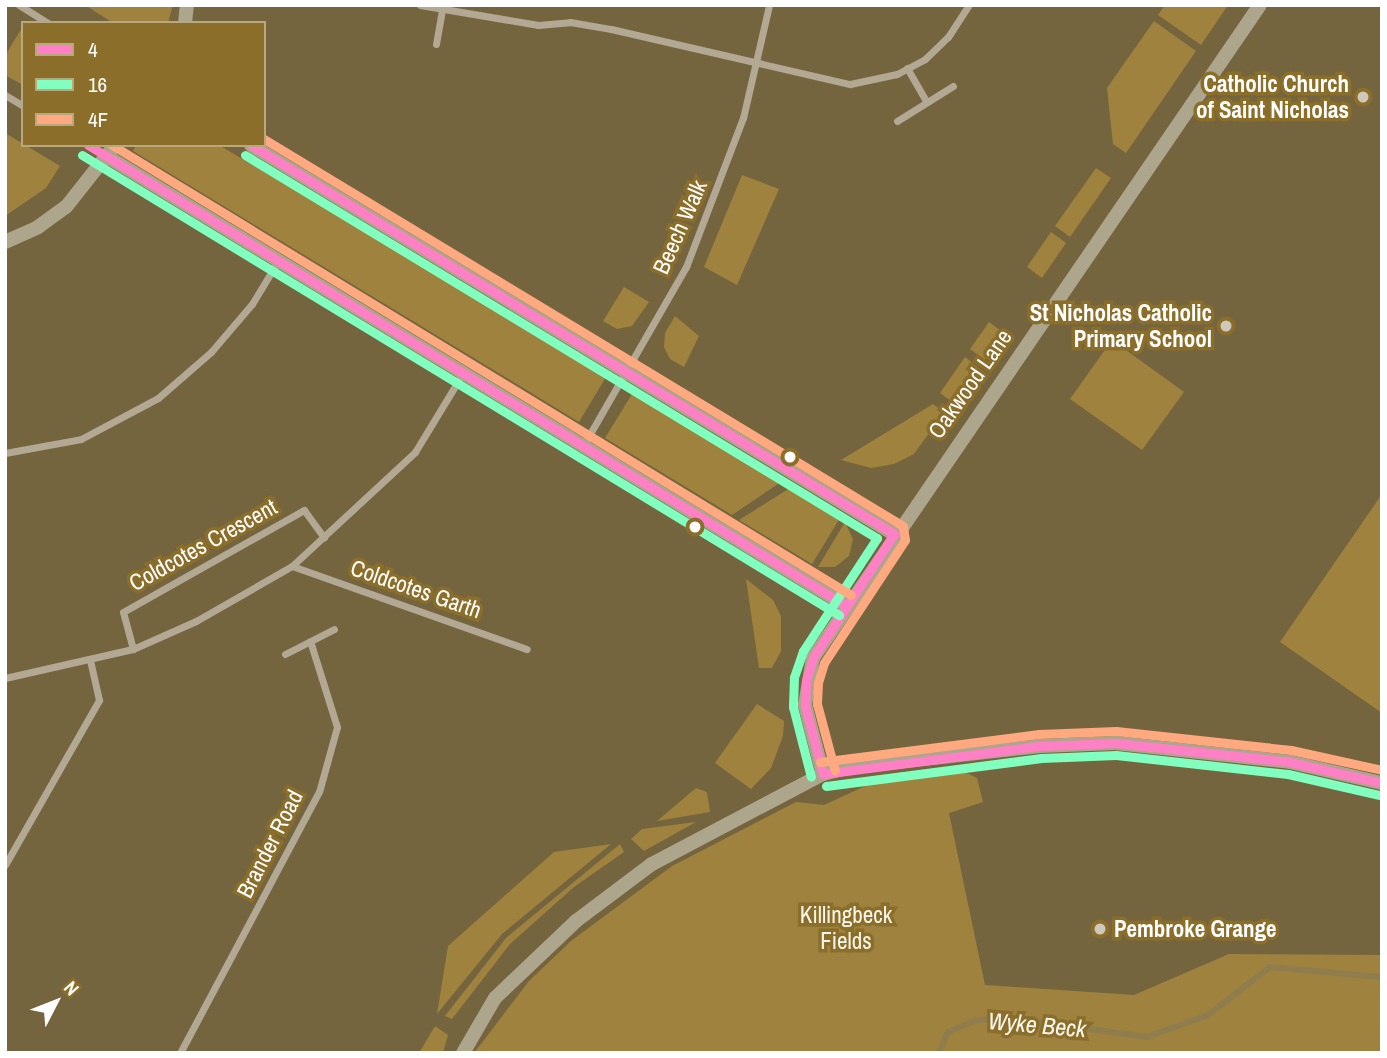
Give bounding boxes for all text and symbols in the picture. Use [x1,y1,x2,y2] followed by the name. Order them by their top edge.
[21,21,266,147] legend
[88,35,98,64] text: 4
[88,70,107,99] text: 16
[1196,70,1349,124] place label: Catholic Church of Saint Nicholas
[1355,89,1371,105] marker: Catholic Church of Saint Nicholas
[88,105,108,134] text: 4F
[647,176,713,278] street label: Beech Walk
[1030,299,1212,353] place label: St Nicholas Catholic Primary School
[1218,318,1234,334] marker: St Nicholas Catholic Primary School
[922,324,1018,444] street label: Oakwood Lane
[783,450,797,464] unlabelled marker
[124,493,282,597] street label: Coldcotes Crescent
[688,520,702,534] unlabelled marker
[347,554,485,624] street label: Coldcotes Garth
[231,785,309,903] street label: Brander Road
[800,901,892,955] park label: Killingbeck Fields
[1114,915,1276,943] place label: Pembroke Grange
[1092,921,1108,937] marker: Pembroke Grange
[21,967,91,1037] north arrow
[58,975,85,1001] text: N
[987,1006,1087,1044] water label: Wyke Beck

